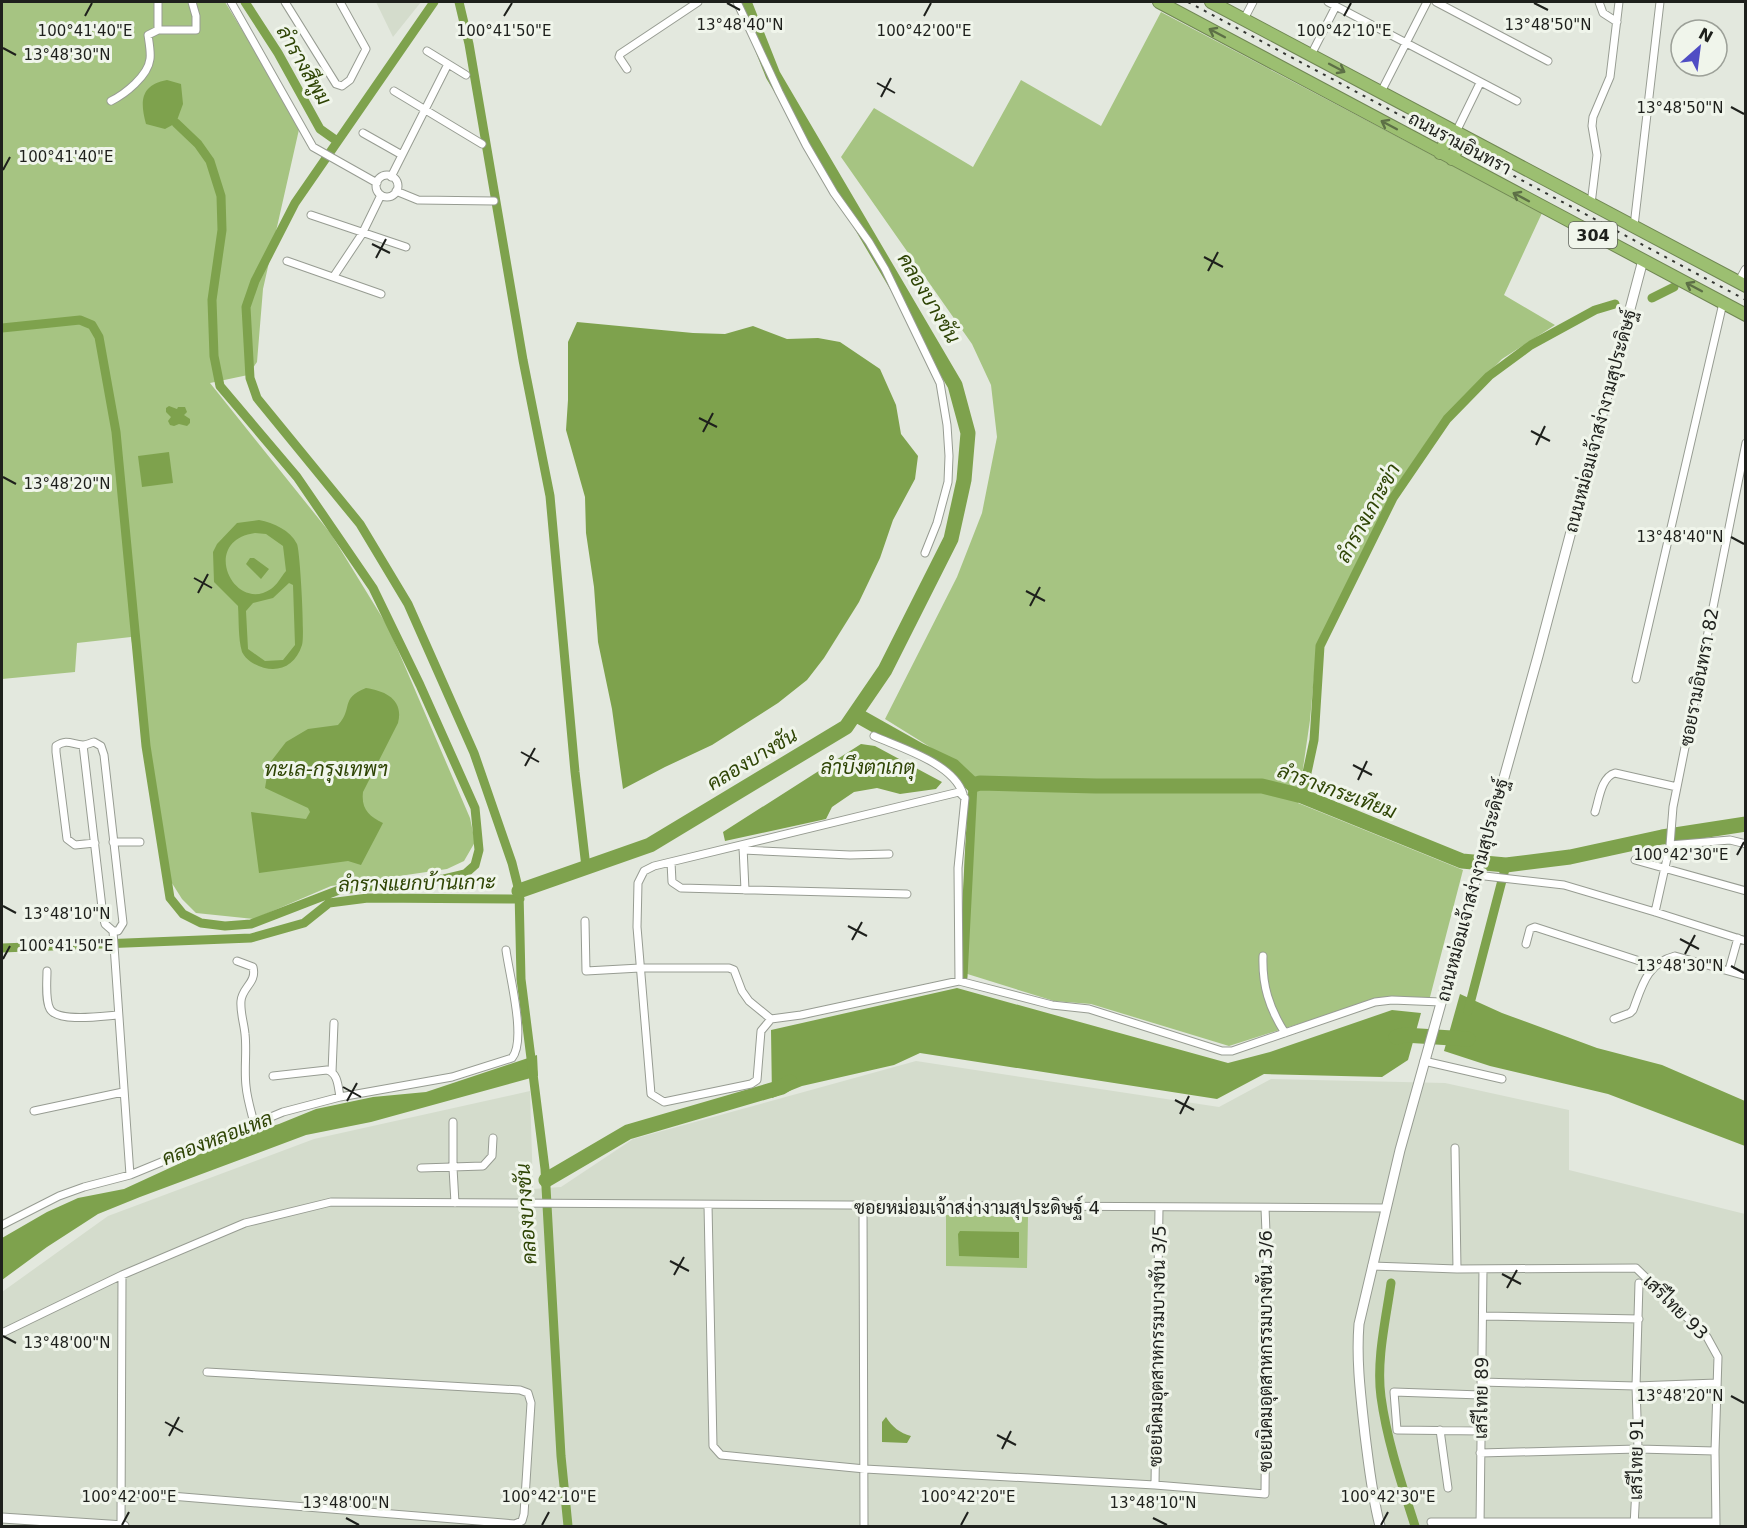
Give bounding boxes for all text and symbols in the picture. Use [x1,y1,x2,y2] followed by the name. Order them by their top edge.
[696,16,784,34] text: 13°48'40"N
[1504,16,1592,34] text: 13°48'50"N
[1669,18,1729,78] north arrow
[269,20,337,111] water label: ลำรางสีพูม
[38,22,132,40] text: 100°41'40"E
[457,22,551,40] text: 100°41'50"E
[877,22,971,40] text: 100°42'00"E
[1297,22,1391,40] text: 100°42'10"E
[1695,24,1716,47] text: N
[1209,27,1226,39] one-way arrow
[23,46,111,64] text: 13°48'30"N
[1328,63,1346,75] one-way arrow
[1636,99,1724,117] text: 13°48'50"N
[1405,107,1515,179] street label: ถนนรามอินทรา
[1380,119,1398,130] one-way arrow
[19,148,113,166] text: 100°41'40"E
[1513,191,1531,202] one-way arrow
[1569,222,1617,248] road number: 304
[893,249,965,348] water label: คลองบางชัน
[1686,281,1703,293] one-way arrow
[1558,307,1642,535] street label: ถนนหม่อมเจ้าสง่างามสุประดิษฐ์
[1331,459,1405,567] water label: ลำรางเกาะข่า
[23,475,111,493] text: 13°48'20"N
[1636,528,1724,546] text: 13°48'40"N
[1675,606,1723,748] street label: ซอยรามอินทรา 82
[703,723,802,795] water label: คลองบางชัน
[821,754,915,781] water label: ลำบึงตาเกตุ
[264,757,388,783] water label: ทะเล-กรุงเทพฯ
[1274,757,1400,824] water label: ลำรางกระเทียม
[1430,776,1514,1004] street label: ถนนหม่อมเจ้าสง่างามสุประดิษฐ์
[1634,846,1728,864] text: 100°42'30"E
[338,869,496,896] water label: ลำรางแยกบ้านเกาะ
[23,905,111,923] text: 13°48'10"N
[19,937,113,955] text: 100°41'50"E
[1636,957,1724,975] text: 13°48'30"N
[158,1106,276,1170] water label: คลองหลอแหล
[510,1163,541,1265] water label: คลองบางชัน
[854,1195,1100,1220] street label: ซอยหม่อมเจ้าสง่างามสุประดิษฐ์ 4
[1144,1225,1172,1467] street label: ซอยนิคมอุตสาหกรรมบางชัน 3/5
[1255,1230,1278,1472] street label: ซอยนิคมอุตสาหกรรมบางชัน 3/6
[1639,1269,1714,1344] street label: เสรีไทย 93
[23,1334,111,1352] text: 13°48'00"N
[1468,1357,1492,1439] street label: เสรีไทย 89
[1636,1387,1724,1405] text: 13°48'20"N
[1623,1418,1647,1500] street label: เสรีไทย 91
[82,1488,176,1506] text: 100°42'00"E
[502,1488,596,1506] text: 100°42'10"E
[921,1488,1015,1506] text: 100°42'20"E
[1341,1488,1435,1506] text: 100°42'30"E
[302,1494,390,1512] text: 13°48'00"N
[1109,1494,1197,1512] text: 13°48'10"N

